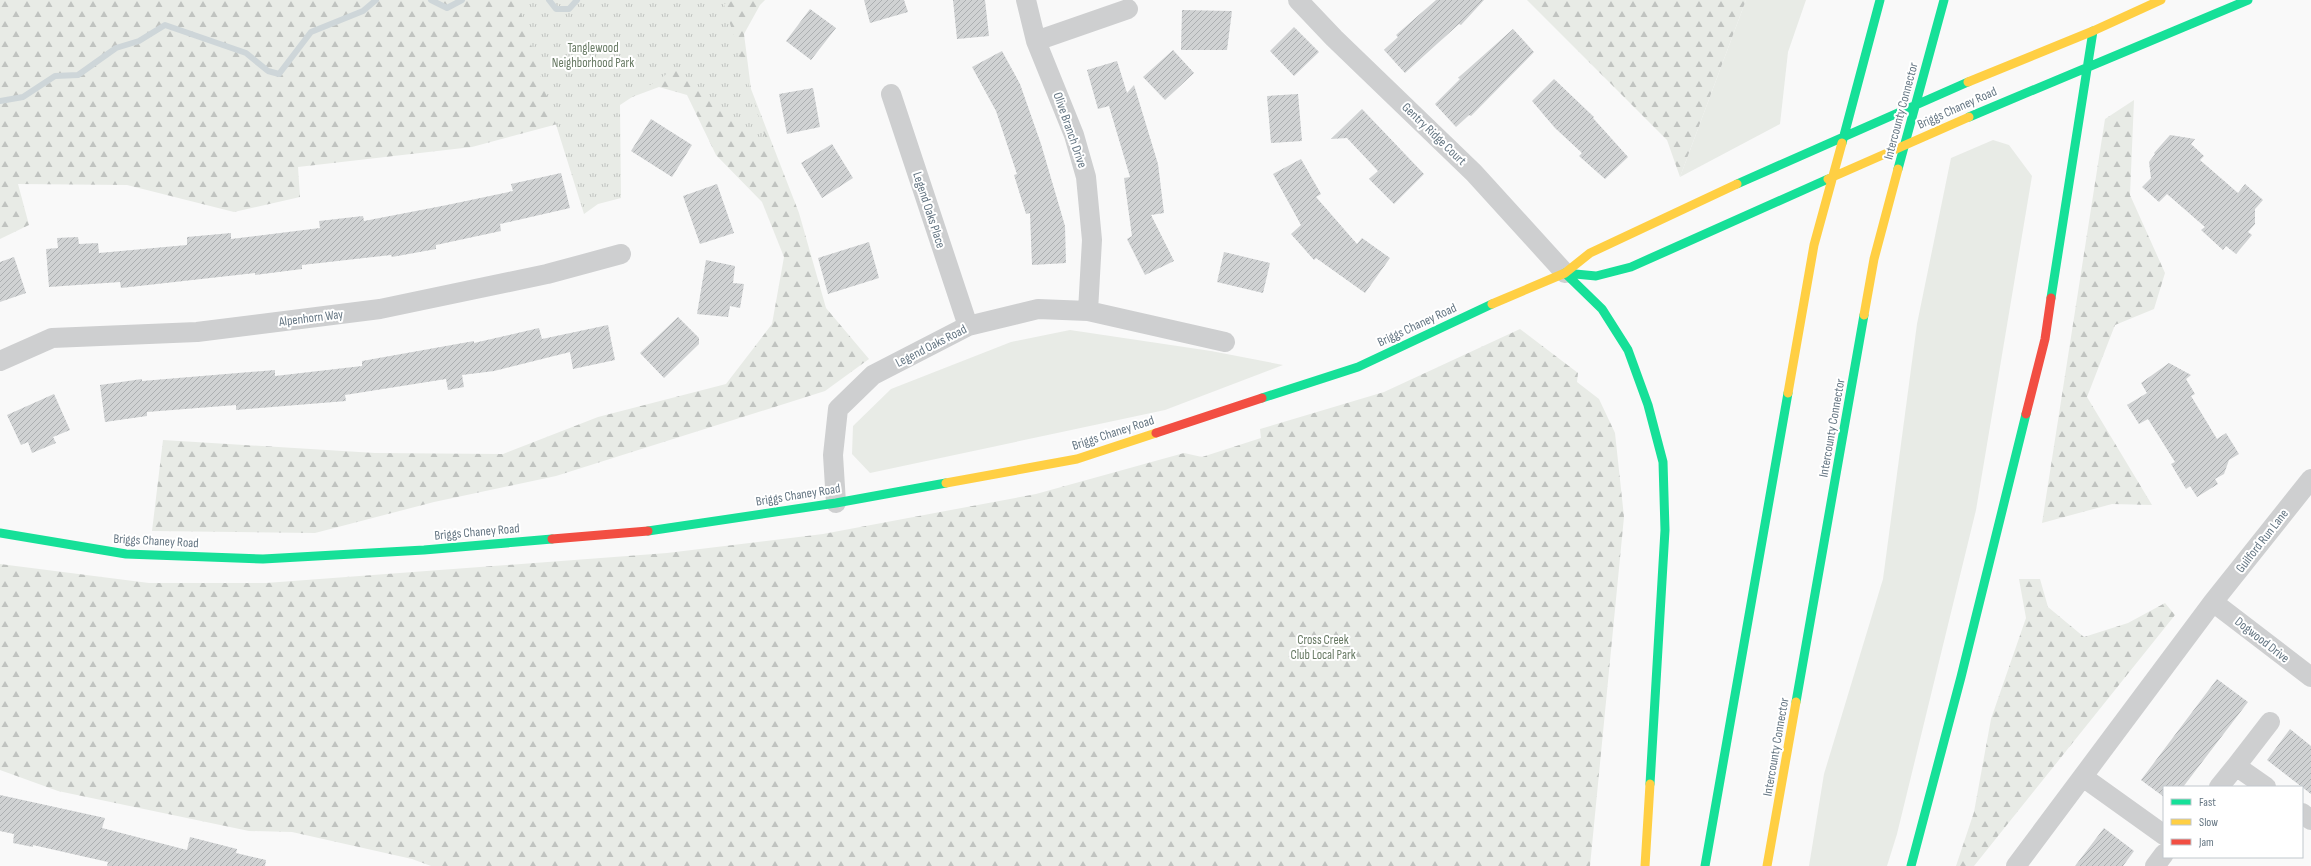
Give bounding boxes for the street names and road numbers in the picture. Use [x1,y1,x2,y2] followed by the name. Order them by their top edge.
[1880,61,1922,161] street label: Intercounty Connector
[1915,83,1999,133] street label: Briggs Chaney Road
[1050,90,1090,170] street label: Olive Branch Drive
[1398,99,1470,169] street label: Gentry Ridge Court
[909,170,949,250] street label: Legend Oaks Place
[1375,300,1459,350] street label: Briggs Chaney Road
[277,306,344,330] street label: Alpenhorn Way
[893,321,969,371] street label: Legend Oaks Road
[1815,377,1849,478] street label: Intercounty Connector
[1070,412,1156,454] street label: Briggs Chaney Road
[755,480,841,510] street label: Briggs Chaney Road
[2232,506,2292,576] street label: Guilford Run Lane
[434,520,520,544] street label: Briggs Chaney Road
[113,531,199,551] street label: Briggs Chaney Road
[2231,614,2293,666] street label: Dogwood Drive
[1759,696,1793,797] street label: Intercounty Connector

